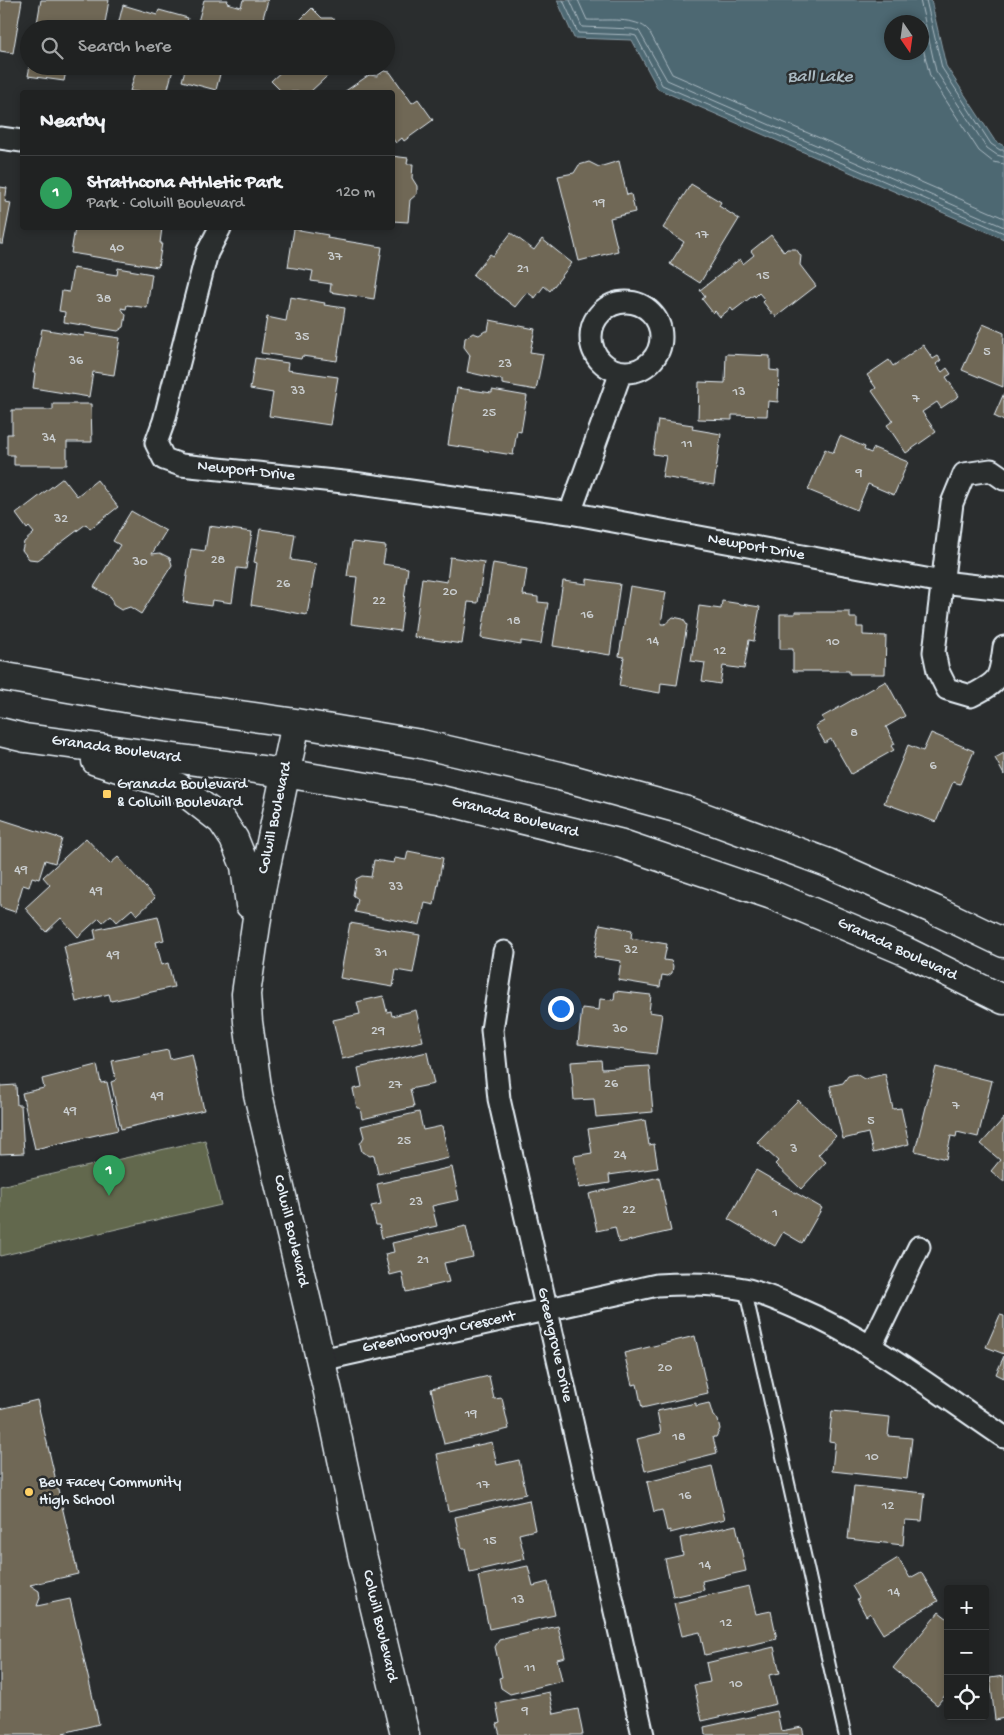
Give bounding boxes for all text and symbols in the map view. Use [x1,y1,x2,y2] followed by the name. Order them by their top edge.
[884,15,929,60] north arrow
[20,20,395,75] search box
[38,34,66,62] icon: search
[78,36,172,59] text: Search here
[787,67,853,88] water label: Ball Lake
[40,110,105,135] text: Nearby
[87,172,281,195] text: Strathcona Athletic Park
[53,184,59,203] text: 1
[336,184,375,203] text: 120 m
[87,195,244,214] text: Park · Colwill Boulevard
[592,195,605,212] house number: 19
[695,227,709,244] house number: 17
[110,240,124,257] house number: 40
[327,249,343,266] house number: 37
[517,261,529,278] house number: 21
[755,268,770,285] house number: 15
[96,291,112,308] house number: 38
[294,329,309,346] house number: 35
[983,344,991,361] house number: 5
[68,353,84,370] house number: 36
[498,356,512,373] house number: 23
[290,383,305,400] house number: 33
[732,384,745,401] house number: 13
[911,391,920,408] house number: 7
[482,405,496,422] house number: 25
[41,430,56,447] house number: 34
[680,436,693,453] house number: 11
[196,457,297,487] street label: Newport Drive
[854,465,863,482] house number: 9
[53,511,68,528] house number: 32
[706,530,807,566] street label: Newport Drive
[211,552,226,569] house number: 28
[131,554,148,571] house number: 30
[276,576,291,593] house number: 26
[443,584,457,601] house number: 20
[372,593,386,610] house number: 22
[580,607,594,624] house number: 16
[506,613,521,630] house number: 18
[646,633,660,650] house number: 14
[825,634,840,651] house number: 10
[713,643,726,660] house number: 12
[850,725,858,742] house number: 8
[50,732,183,769] street label: Granada Boulevard
[929,758,937,775] house number: 6
[255,759,297,876] street label: Colwill Boulevard
[117,776,249,813] place label: Granada Boulevard & Colwill Boulevard
[101,788,113,800] marker: Granada Boulevard & Colwill Boulevard
[450,793,582,843] street label: Granada Boulevard
[14,862,28,879] house number: 49
[388,879,403,896] house number: 33
[89,883,103,900] house number: 49
[834,914,961,987] street label: Granada Boulevard
[623,942,638,959] house number: 32
[374,945,387,962] house number: 31
[106,947,120,964] house number: 49
[548,996,574,1022] your location
[611,1021,628,1038] house number: 30
[371,1023,385,1040] house number: 29
[604,1076,619,1093] house number: 26
[388,1077,403,1094] house number: 27
[150,1088,164,1105] house number: 49
[951,1098,960,1115] house number: 7
[63,1103,77,1120] house number: 49
[867,1113,875,1130] house number: 5
[397,1133,411,1150] house number: 25
[789,1141,798,1158] house number: 3
[613,1147,627,1164] house number: 24
[93,1155,125,1196] pin: 1
[268,1173,312,1290] street label: Colwill Boulevard
[409,1194,423,1211] house number: 23
[622,1202,636,1219] house number: 22
[771,1205,778,1222] house number: 1
[417,1252,429,1269] house number: 21
[532,1286,577,1405] street label: Greengrove Drive
[361,1307,519,1358] street label: Greenborough Crescent
[658,1360,672,1377] house number: 20
[464,1406,477,1423] house number: 19
[671,1429,686,1446] house number: 18
[864,1449,879,1466] house number: 10
[38,1474,182,1511] place label: Bev Facey Community High School
[476,1477,490,1494] house number: 17
[23,1486,35,1498] marker: Bev Facey Community High School
[678,1488,692,1505] house number: 16
[881,1498,894,1515] house number: 12
[482,1533,497,1550] house number: 15
[698,1557,712,1574] house number: 14
[357,1568,401,1685] street label: Colwill Boulevard
[887,1584,901,1601] house number: 14
[944,1585,989,1720] map controls
[944,1585,989,1630] button: +
[511,1592,524,1609] house number: 13
[719,1615,732,1632] house number: 12
[944,1630,989,1675] button: −
[523,1660,536,1677] house number: 11
[944,1675,989,1720] button: locate
[728,1676,743,1693] house number: 10
[520,1703,529,1720] house number: 9

